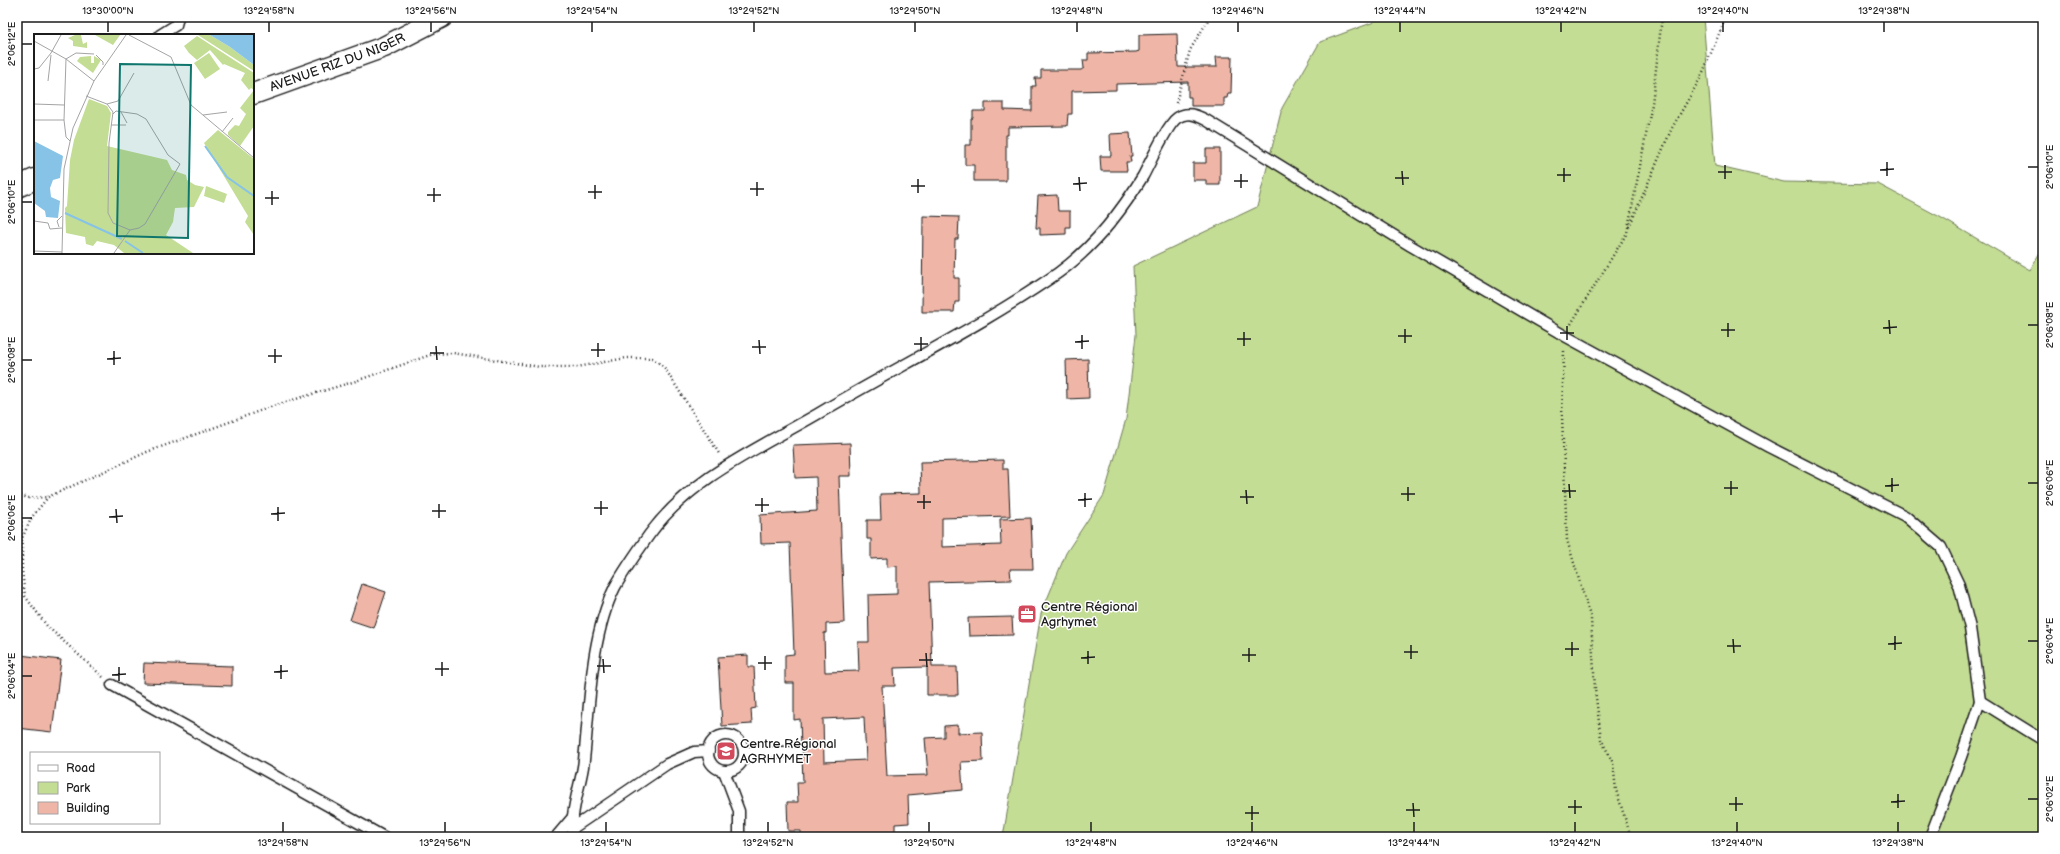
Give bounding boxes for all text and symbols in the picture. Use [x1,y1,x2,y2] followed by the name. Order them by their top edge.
[82,5,134,17] text: 13°30'00"N
[243,5,295,17] text: 13°29'58"N
[405,5,457,17] text: 13°29'56"N
[566,5,618,17] text: 13°29'54"N
[728,5,780,17] text: 13°29'52"N
[889,5,941,17] text: 13°29'50"N
[1051,5,1103,17] text: 13°29'48"N
[1212,5,1264,17] text: 13°29'46"N
[1374,5,1426,17] text: 13°29'44"N
[1535,5,1587,17] text: 13°29'42"N
[1697,5,1749,17] text: 13°29'40"N
[1858,5,1910,17] text: 13°29'38"N
[6,21,18,66] text: 2°06'12"E
[267,30,408,95] street label: AVENUE RIZ DU NIGER
[34,34,254,254] inset map
[2044,144,2056,189] text: 2°06'10"E
[6,179,18,224] text: 2°06'10"E
[2044,301,2056,348] text: 2°06'08"E
[6,336,18,383] text: 2°06'08"E
[2044,459,2056,506] text: 2°06'06"E
[6,494,18,541] text: 2°06'06"E
[1041,599,1138,630] place label: Centre Régional Agrhymet
[1016,603,1038,625] office icon: Centre Régional Agrhymet
[2044,617,2056,664] text: 2°06'04"E
[6,652,18,699] text: 2°06'04"E
[740,736,837,767] place label: Centre Régional AGRHYMET
[715,740,737,762] school or university icon: Centre Régional AGRHYMET
[30,752,160,824] legend
[66,761,95,776] text: Road
[2044,775,2056,822] text: 2°06'02"E
[66,781,90,796] text: Park
[66,801,110,816] text: Building
[257,837,309,849] text: 13°29'58"N
[419,837,471,849] text: 13°29'56"N
[580,837,632,849] text: 13°29'54"N
[742,837,794,849] text: 13°29'52"N
[903,837,955,849] text: 13°29'50"N
[1065,837,1117,849] text: 13°29'48"N
[1226,837,1278,849] text: 13°29'46"N
[1388,837,1440,849] text: 13°29'44"N
[1549,837,1601,849] text: 13°29'42"N
[1711,837,1763,849] text: 13°29'40"N
[1872,837,1924,849] text: 13°29'38"N

